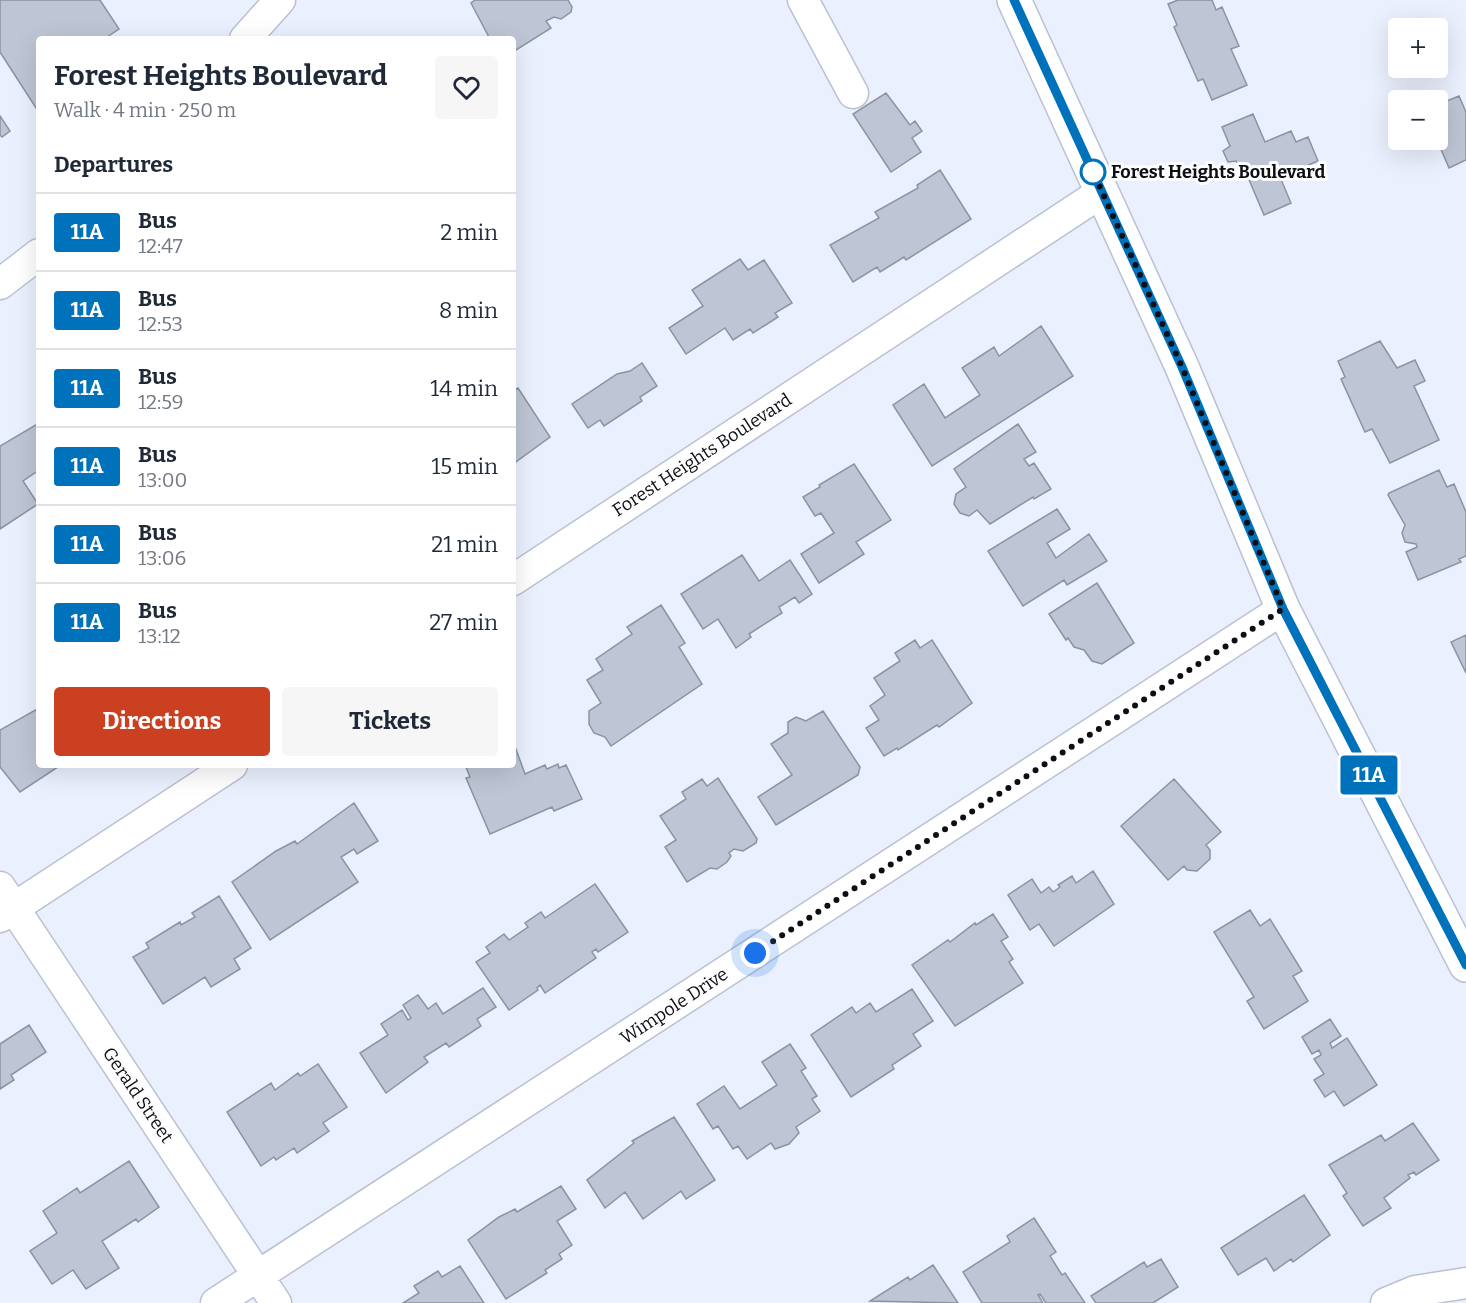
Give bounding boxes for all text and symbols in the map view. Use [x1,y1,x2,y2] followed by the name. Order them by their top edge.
[1388,18,1448,150] map controls
[1388,18,1448,78] button: +
[435,56,498,119] button: heart
[54,59,387,92] text: Forest Heights Boulevard
[1388,90,1448,150] button: −
[54,98,236,122] text: Walk · 4 min · 250 m
[54,151,173,178] text: Departures
[1080,159,1106,185] marker: Forest Heights Boulevard
[1111,161,1326,183] place label: Forest Heights Boulevard
[138,207,177,234] text: Bus
[70,219,104,245] text: 11A
[440,219,498,246] text: 2 min
[138,234,183,258] text: 12:47
[138,285,177,312] text: Bus
[70,297,104,323] text: 11A
[439,297,498,324] text: 8 min
[138,312,183,336] text: 12:53
[138,363,177,390] text: Bus
[70,375,104,401] text: 11A
[430,375,498,402] text: 14 min
[608,389,796,521] street label: Forest Heights Boulevard
[138,390,183,414] text: 12:59
[138,441,177,468] text: Bus
[70,453,104,479] text: 11A
[431,453,498,480] text: 15 min
[138,468,187,492] text: 13:00
[138,519,177,546] text: Bus
[70,531,104,557] text: 11A
[431,531,498,558] text: 21 min
[138,546,186,570] text: 13:06
[138,597,177,624] text: Bus
[70,609,104,635] text: 11A
[429,609,498,636] text: 27 min
[138,624,181,648] text: 13:12
[54,687,270,756] button: Directions
[282,687,498,756] button: Tickets
[1334,756,1404,794] line badge: 11A
[1352,762,1386,788] text: 11A
[740,938,770,968] your location
[616,963,732,1049] street label: Wimpole Drive
[98,1043,178,1147] street label: Gerald Street

